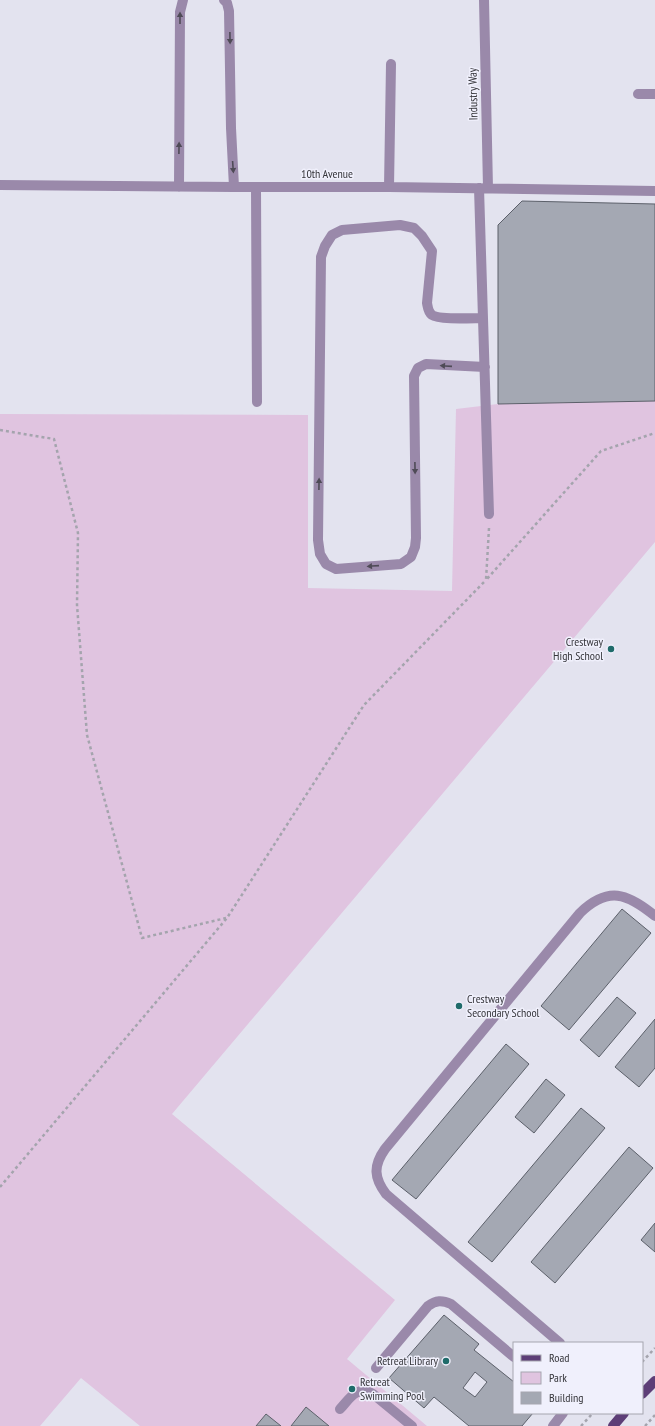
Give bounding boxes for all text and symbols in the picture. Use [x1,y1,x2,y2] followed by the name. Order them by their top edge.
[177,11,183,24] one-way arrow
[227,32,233,45] one-way arrow
[465,67,480,120] street label: Industry Way
[176,141,182,154] one-way arrow
[230,161,236,174] one-way arrow
[301,166,353,181] street label: 10th Avenue
[440,362,452,369] one-way arrow
[412,462,418,475] one-way arrow
[316,477,322,490] one-way arrow
[367,563,379,570] one-way arrow
[553,634,603,663] place label: Crestway High School
[606,644,616,654] marker: Crestway High School
[467,991,540,1020] place label: Crestway Secondary School
[454,1001,464,1011] marker: Crestway Secondary School
[513,1342,643,1414] legend
[549,1350,569,1365] text: Road
[377,1353,438,1368] place label: Retreat Library
[441,1356,451,1366] marker: Retreat Library
[549,1370,567,1385] text: Park
[360,1374,424,1403] place label: Retreat Swimming Pool
[347,1384,357,1394] marker: Retreat Swimming Pool
[549,1390,584,1405] text: Building

